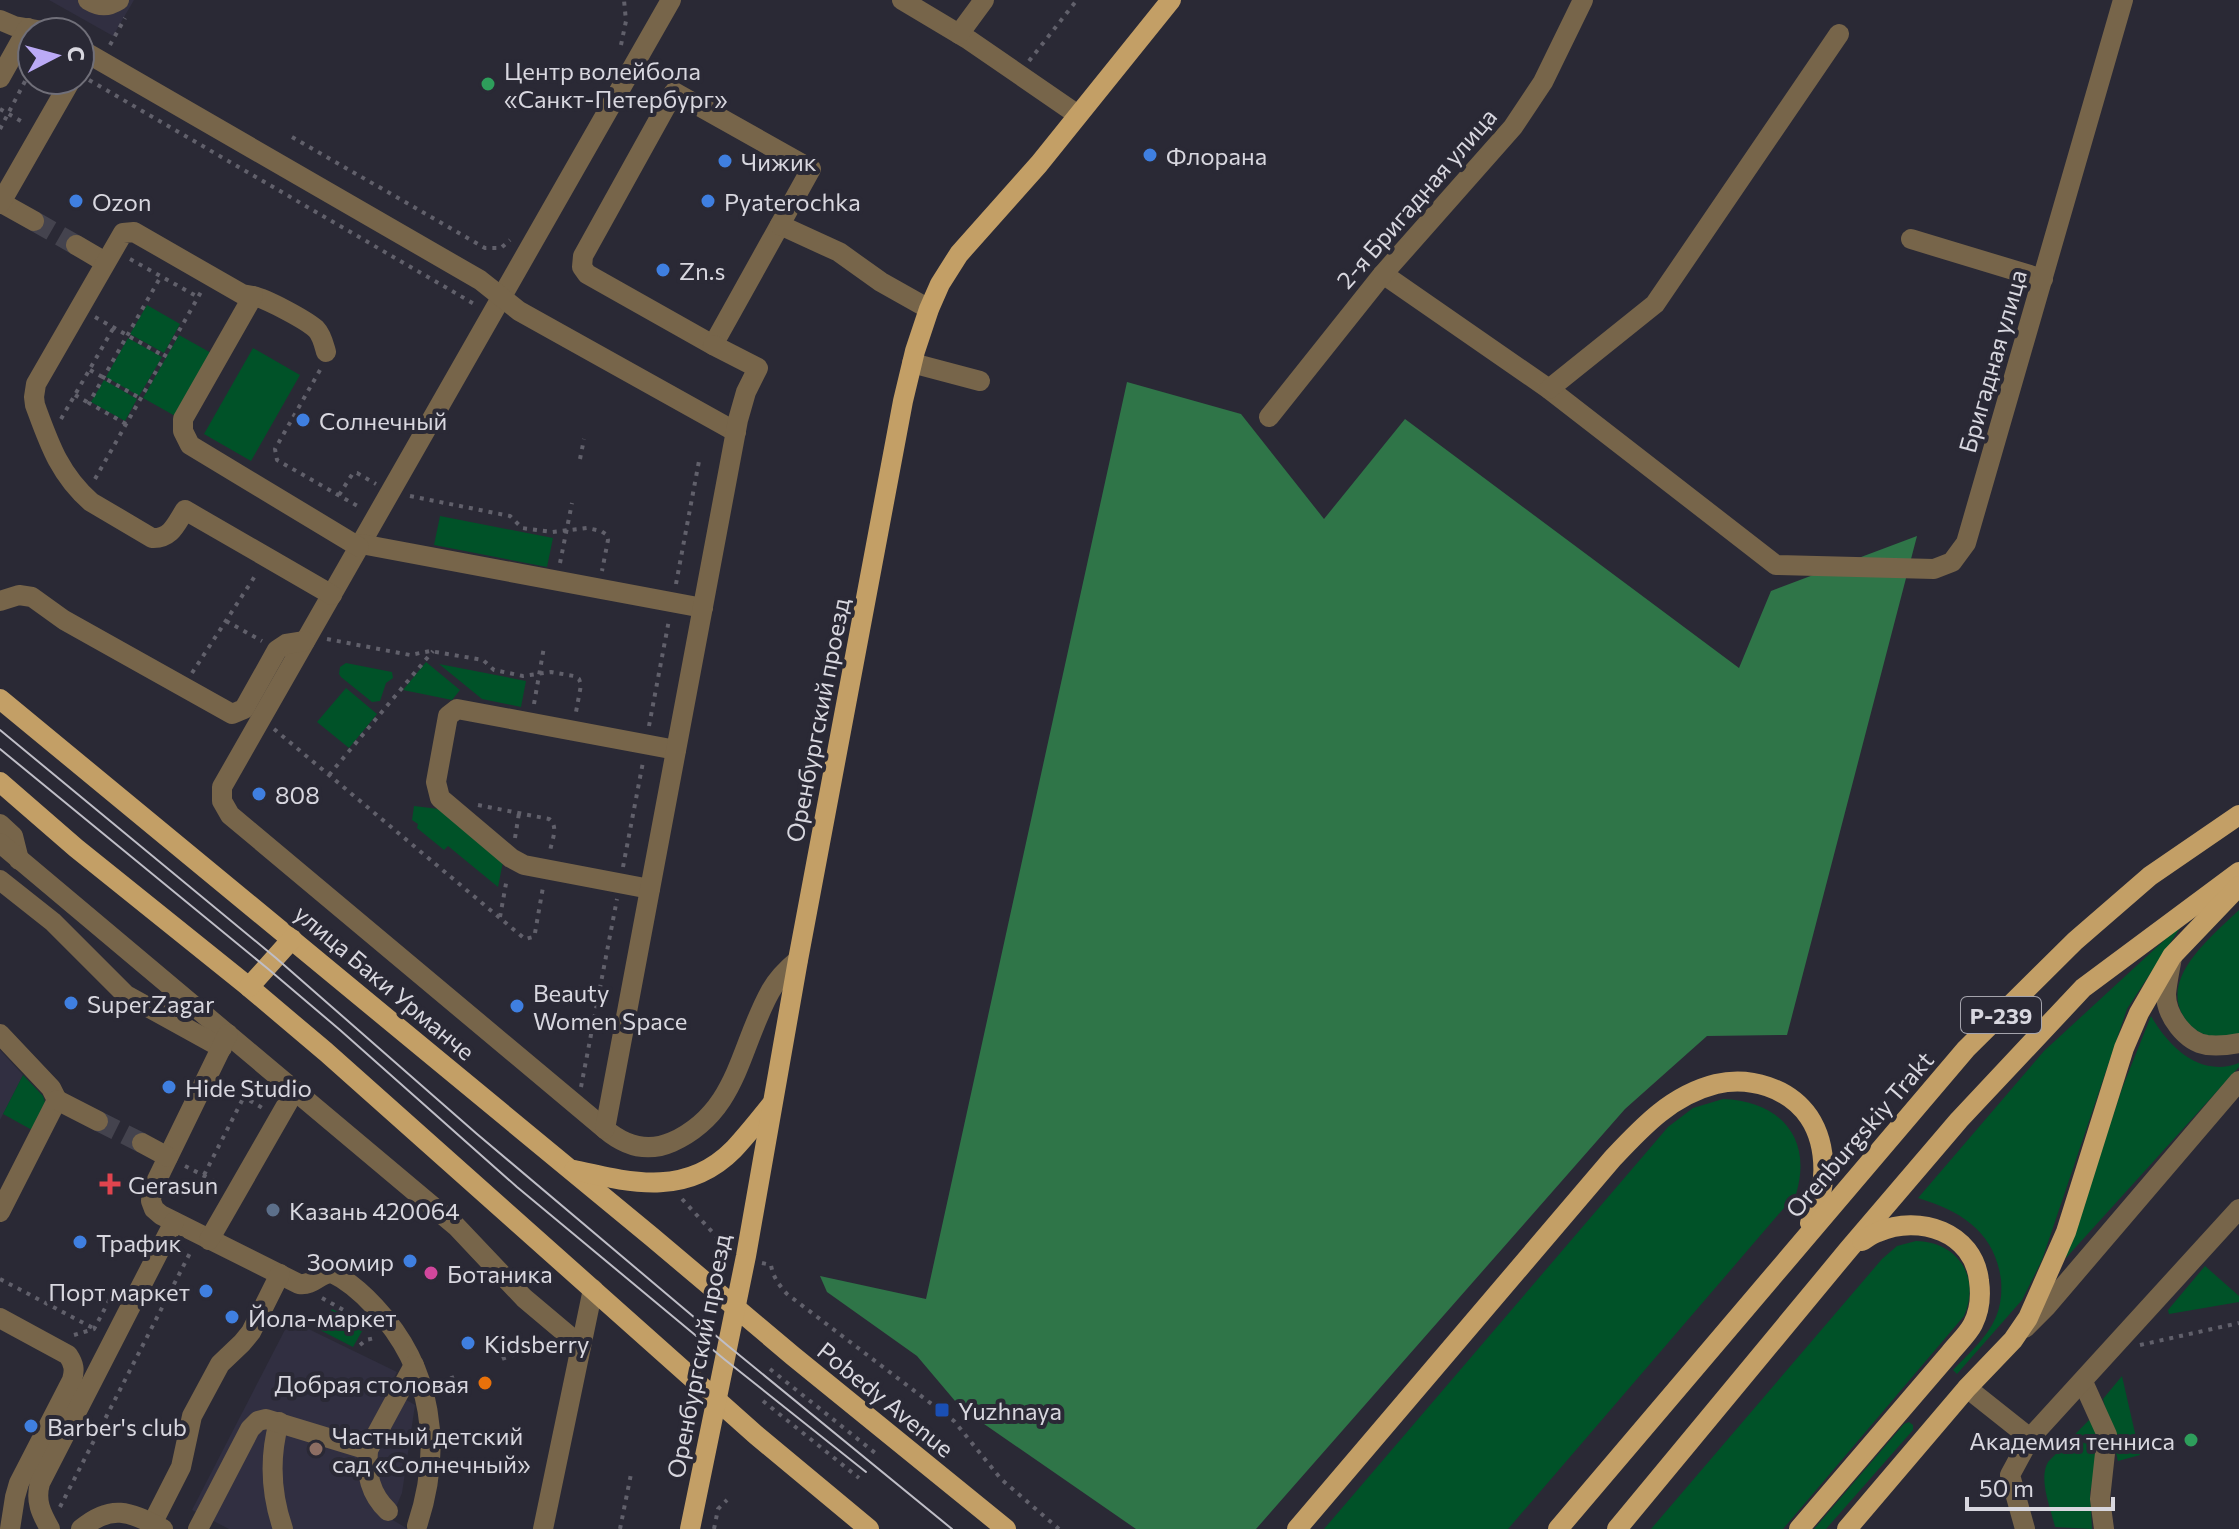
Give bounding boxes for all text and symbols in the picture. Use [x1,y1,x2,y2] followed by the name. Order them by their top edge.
[16,16,96,96] north arrow
[62,45,91,63] text: С
[504,56,728,113] place label: Центр волейбола «Санкт-Петербург»
[479,75,497,93] marker: Центр волейбола «Санкт-Петербург»
[1330,102,1502,294] street label: 2-я Бригадная улица
[1166,141,1267,170] place label: Флорана
[1141,146,1159,164] marker: Флорана
[741,147,817,176] place label: Чижик
[716,152,734,170] marker: Чижик
[92,187,152,216] place label: Ozon
[724,187,861,216] place label: Pyaterochka
[67,192,85,210] marker: Ozon
[699,192,717,210] marker: Pyaterochka
[679,256,725,285] place label: Zn.s
[654,261,672,279] marker: Zn.s
[1952,266,2032,456] street label: Бригадная улица
[319,406,447,435] place label: Солнечный
[294,411,312,429] marker: Солнечный
[779,595,855,845] street label: Оренбургский проезд
[275,780,320,809] place label: 808
[250,785,268,803] marker: 808
[289,898,481,1066] street label: улица Баки Урманче
[533,978,687,1035] place label: Beauty Women Space
[87,989,215,1018] place label: SuperZagar
[62,994,80,1012] marker: SuperZagar
[508,997,526,1015] marker: Beauty Women Space
[1961,997,2041,1033] road number: Р-239
[1779,1045,1939,1223] street label: Orenburgskiy Trakt
[185,1073,312,1102] place label: Hide Studio
[160,1078,178,1096] marker: Hide Studio
[128,1170,218,1199] place label: Gerasun
[99,1173,121,1195] marker: Gerasun
[289,1196,460,1225] place label: Казань 420064
[264,1201,282,1219] marker: Казань 420064
[96,1228,182,1257] place label: Трафик
[660,1231,736,1481] street label: Оренбургский проезд
[71,1233,89,1251] marker: Трафик
[307,1247,394,1276] place label: Зоомир
[401,1252,419,1270] marker: Зоомир
[447,1259,553,1288] place label: Ботаника
[422,1264,440,1282] marker: Ботаника
[48,1277,190,1306] place label: Порт маркет
[197,1282,215,1300] marker: Порт маркет
[248,1303,397,1332] place label: Йола-маркет
[223,1308,241,1326] marker: Йола-маркет
[484,1329,590,1358] place label: Kidsberry
[459,1334,477,1352] marker: Kidsberry
[812,1335,960,1463] street label: Pobedy Avenue
[274,1369,469,1398] place label: Добрая столовая
[476,1374,494,1392] marker: Добрая столовая
[958,1396,1062,1425] place label: Yuzhnaya
[933,1401,951,1419] marker: Yuzhnaya
[47,1412,187,1441] place label: Barber's club
[22,1417,40,1435] marker: Barber's club
[332,1421,531,1478] place label: Частный детский сад «Солнечный»
[1969,1426,2175,1455] place label: Академия тенниса
[2182,1431,2200,1449] marker: Академия тенниса
[307,1440,325,1458] marker: Частный детский сад «Солнечный»
[1967,1461,2113,1511] scale bar
[1979,1473,2034,1502] text: 50 m

